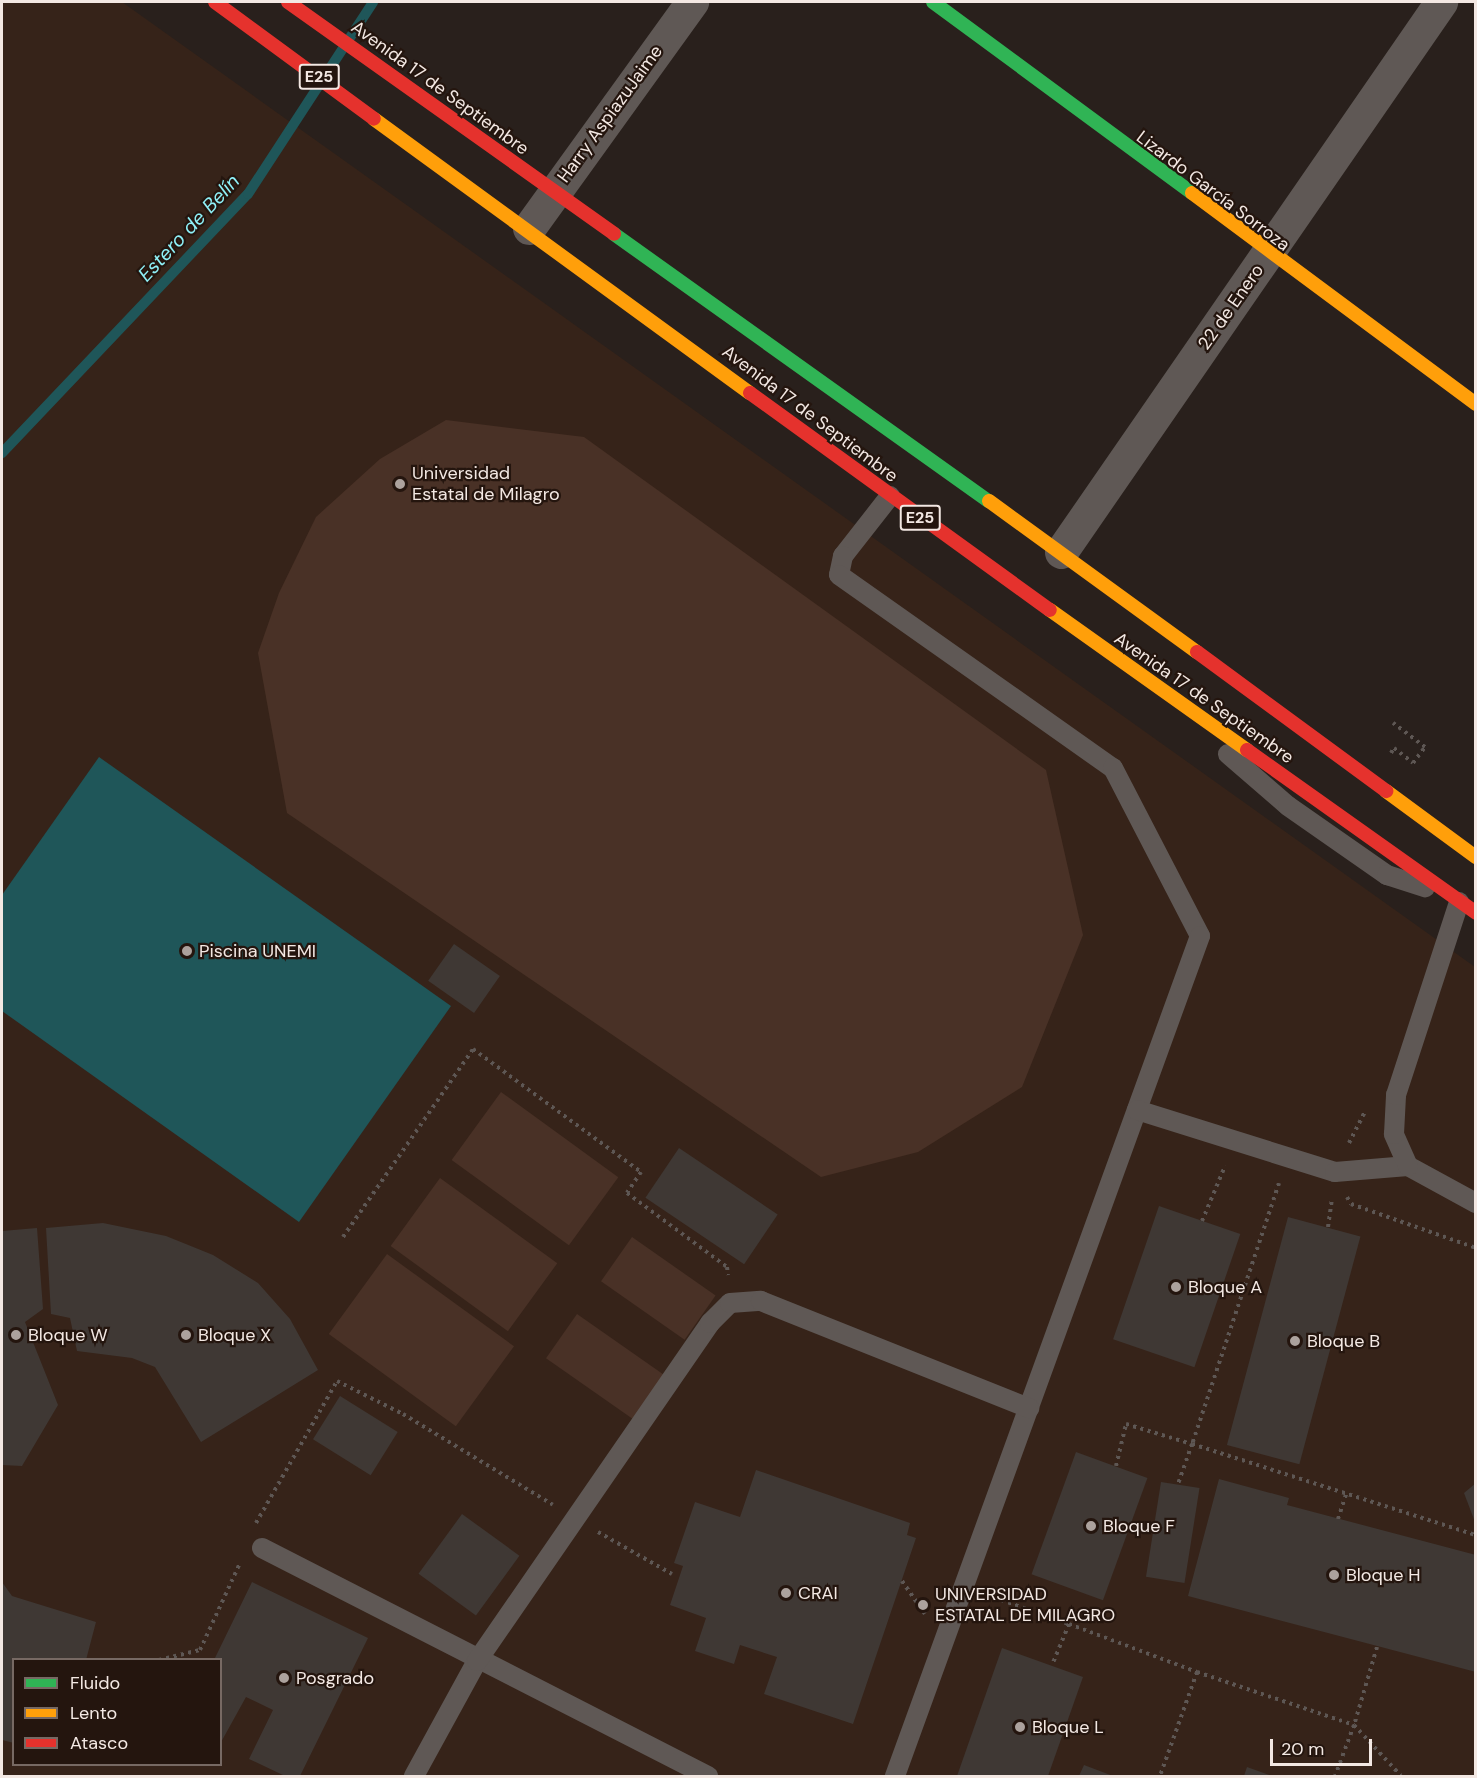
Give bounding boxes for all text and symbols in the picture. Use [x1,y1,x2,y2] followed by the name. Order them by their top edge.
[347,16,533,160] street label: Avenida 17 de Septiembre
[553,41,667,187] street label: Harry AspiazuJaime
[298,64,340,90] road number: E25
[1132,126,1294,256] street label: Lizardo García Sorroza
[133,170,245,286] water label: Estero de Belín
[1194,260,1268,354] street label: 22 de Enero
[718,341,902,487] street label: Avenida 17 de Septiembre
[412,463,560,506] place label: Universidad Estatal de Milagro
[393,477,407,491] marker: Universidad Estatal de Milagro
[899,505,941,531] road number: E25
[1110,628,1298,768] street label: Avenida 17 de Septiembre
[199,940,316,962] place label: Piscina UNEMI
[180,944,194,958] marker: Piscina UNEMI
[1188,1276,1262,1298] place label: Bloque A
[1169,1280,1183,1294] marker: Bloque A
[28,1324,108,1346] place label: Bloque W
[198,1324,271,1346] place label: Bloque X
[9,1328,23,1342] marker: Bloque W
[179,1328,193,1342] marker: Bloque X
[1307,1330,1380,1352] place label: Bloque B
[1288,1334,1302,1348] marker: Bloque B
[1103,1515,1175,1537] place label: Bloque F
[1084,1519,1098,1533] marker: Bloque F
[1346,1564,1420,1586] place label: Bloque H
[1327,1568,1341,1582] marker: Bloque H
[798,1582,838,1604] place label: CRAI
[935,1584,1115,1626] place label: UNIVERSIDAD ESTATAL DE MILAGRO
[779,1586,793,1600] marker: CRAI
[916,1598,930,1612] marker: UNIVERSIDAD ESTATAL DE MILAGRO
[12,1658,222,1766] legend
[296,1667,374,1689] place label: Posgrado
[70,1671,120,1695] text: Fluido
[277,1671,291,1685] marker: Posgrado
[70,1701,117,1725] text: Lento
[1032,1716,1104,1738] place label: Bloque L
[1013,1720,1027,1734] marker: Bloque L
[1273,1727,1375,1765] scale bar
[70,1731,128,1755] text: Atasco
[1281,1737,1324,1761] text: 20 m

